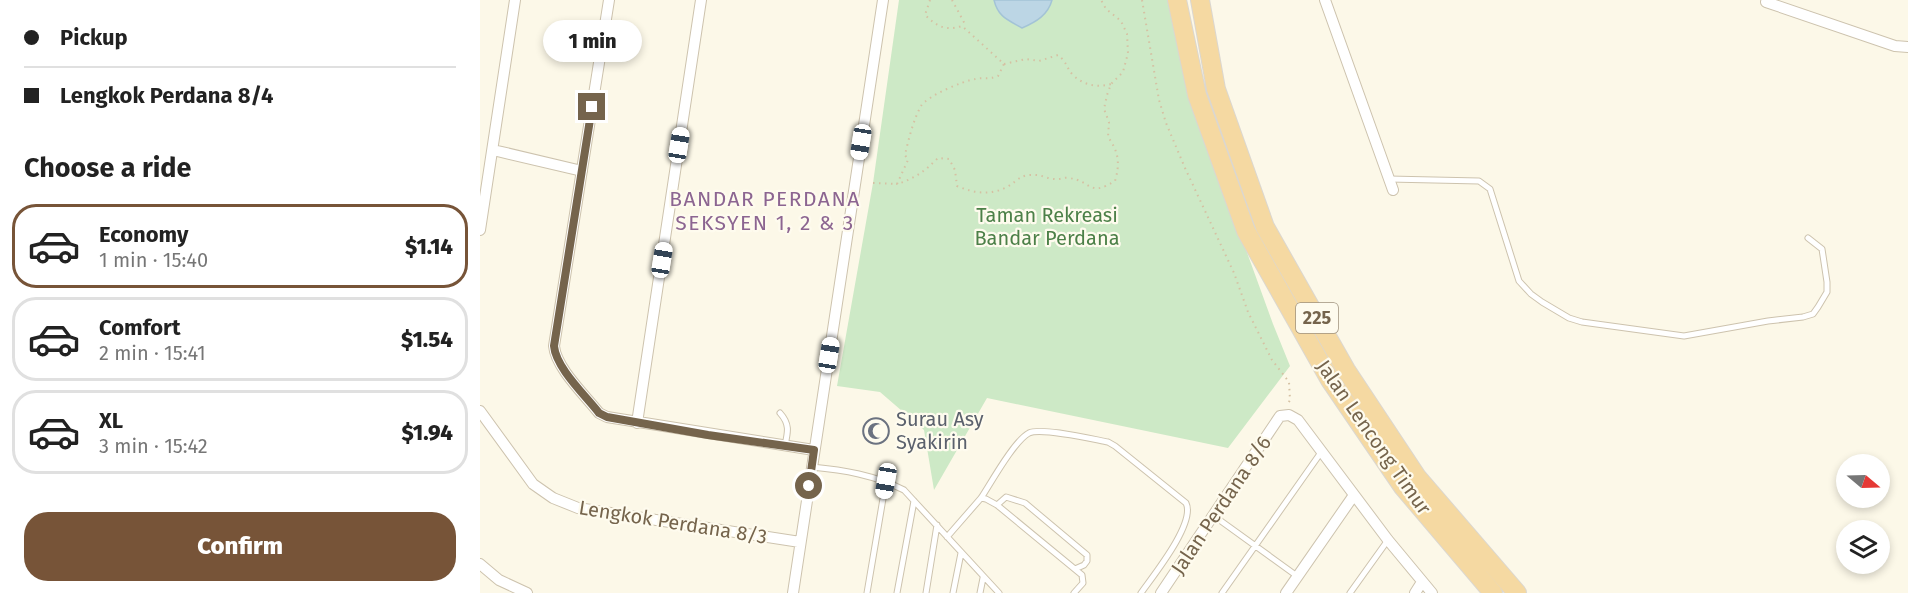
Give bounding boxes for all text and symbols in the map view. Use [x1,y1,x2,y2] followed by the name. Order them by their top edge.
[543,20,642,62] callout: 1 min
[60,24,128,51] text: Pickup
[569,29,616,53] text: 1 min
[60,82,273,109] text: Lengkok Perdana 8/4
[578,93,605,120] route end
[849,123,873,161] car
[667,126,691,164] car
[24,152,191,184] text: Choose a ride
[669,186,861,236] district label: BANDAR PERDANA SEKSYEN 1, 2 & 3
[974,203,1120,250] park label: Taman Rekreasi Bandar Perdana
[27,219,81,273] icon: car
[99,221,188,248] text: Economy
[405,233,453,260] text: $1.14
[650,241,674,279] car
[99,248,208,272] text: 1 min · 15:40
[1296,303,1338,333] road number: 225
[27,312,81,366] icon: car
[99,314,180,341] text: Comfort
[401,326,453,353] text: $1.54
[817,336,841,374] car
[99,341,206,365] text: 2 min · 15:41
[1312,355,1437,519] street label: Jalan Lencong Timur
[27,405,81,459] icon: car
[99,407,123,434] text: XL
[896,407,984,454] place label: Surau Asy Syakirin
[861,416,891,446] mosque icon: Surau Asy Syakirin
[401,419,453,446] text: $1.94
[1166,431,1276,579] street label: Jalan Perdana 8/6
[99,434,208,458] text: 3 min · 15:42
[1836,454,1890,508] north arrow
[1836,454,1890,574] map controls
[874,462,898,500] car
[795,472,822,499] route start
[577,495,769,549] street label: Lengkok Perdana 8/3
[24,512,456,581] button: Confirm
[1836,520,1890,574] button: layers

